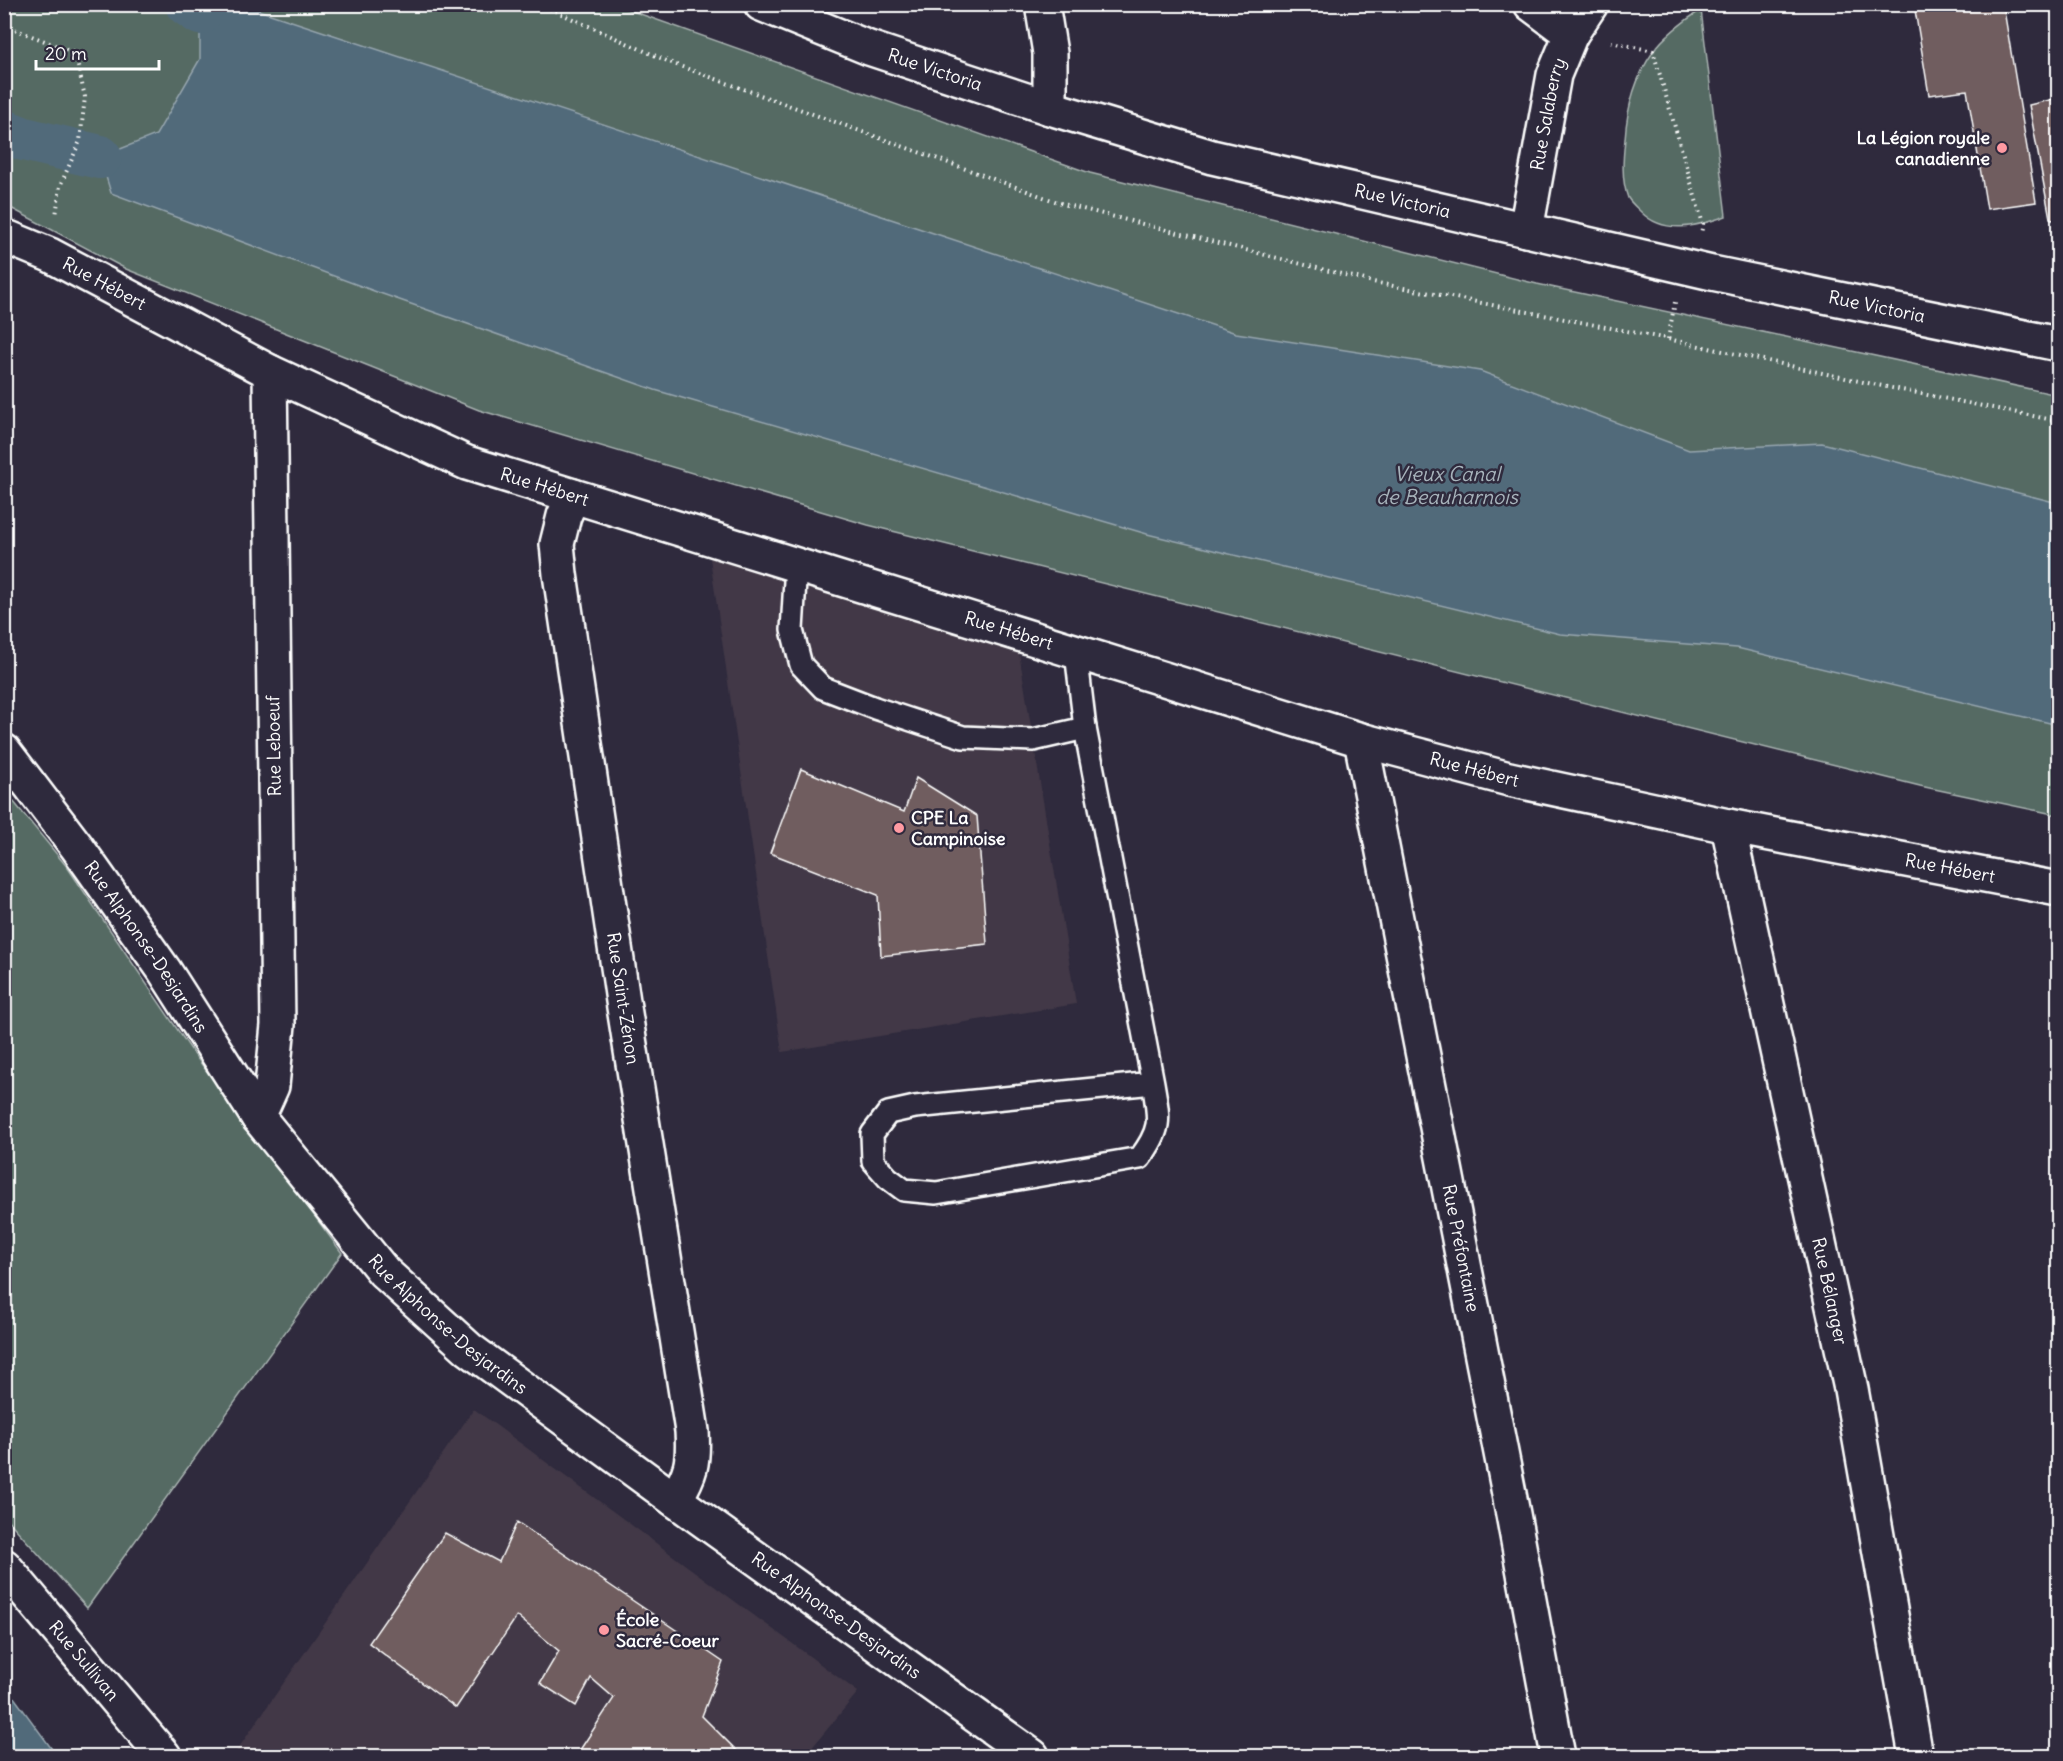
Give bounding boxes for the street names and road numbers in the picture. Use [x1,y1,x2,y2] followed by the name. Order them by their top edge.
[885,43,985,96] street label: Rue Victoria
[1525,54,1571,172] street label: Rue Salaberry
[1352,178,1453,223] street label: Rue Victoria
[59,252,150,315] street label: Rue Hébert
[1826,285,1927,327] street label: Rue Victoria
[498,462,592,511] street label: Rue Hébert
[962,606,1056,655] street label: Rue Hébert
[261,694,286,797] street label: Rue Leboeuf
[1427,747,1521,792] street label: Rue Hébert
[1903,848,1997,888] street label: Rue Hébert
[79,856,213,1037] street label: Rue Alphonse-Desjardins
[602,931,645,1066] street label: Rue Saint-Zénon
[1438,1182,1485,1314] street label: Rue Préfontaine
[1807,1235,1853,1347] street label: Rue Bélanger
[363,1249,532,1399] street label: Rue Alphonse-Desjardins
[747,1547,926,1684] street label: Rue Alphonse-Desjardins
[44,1616,125,1705] street label: Rue Sullivan

